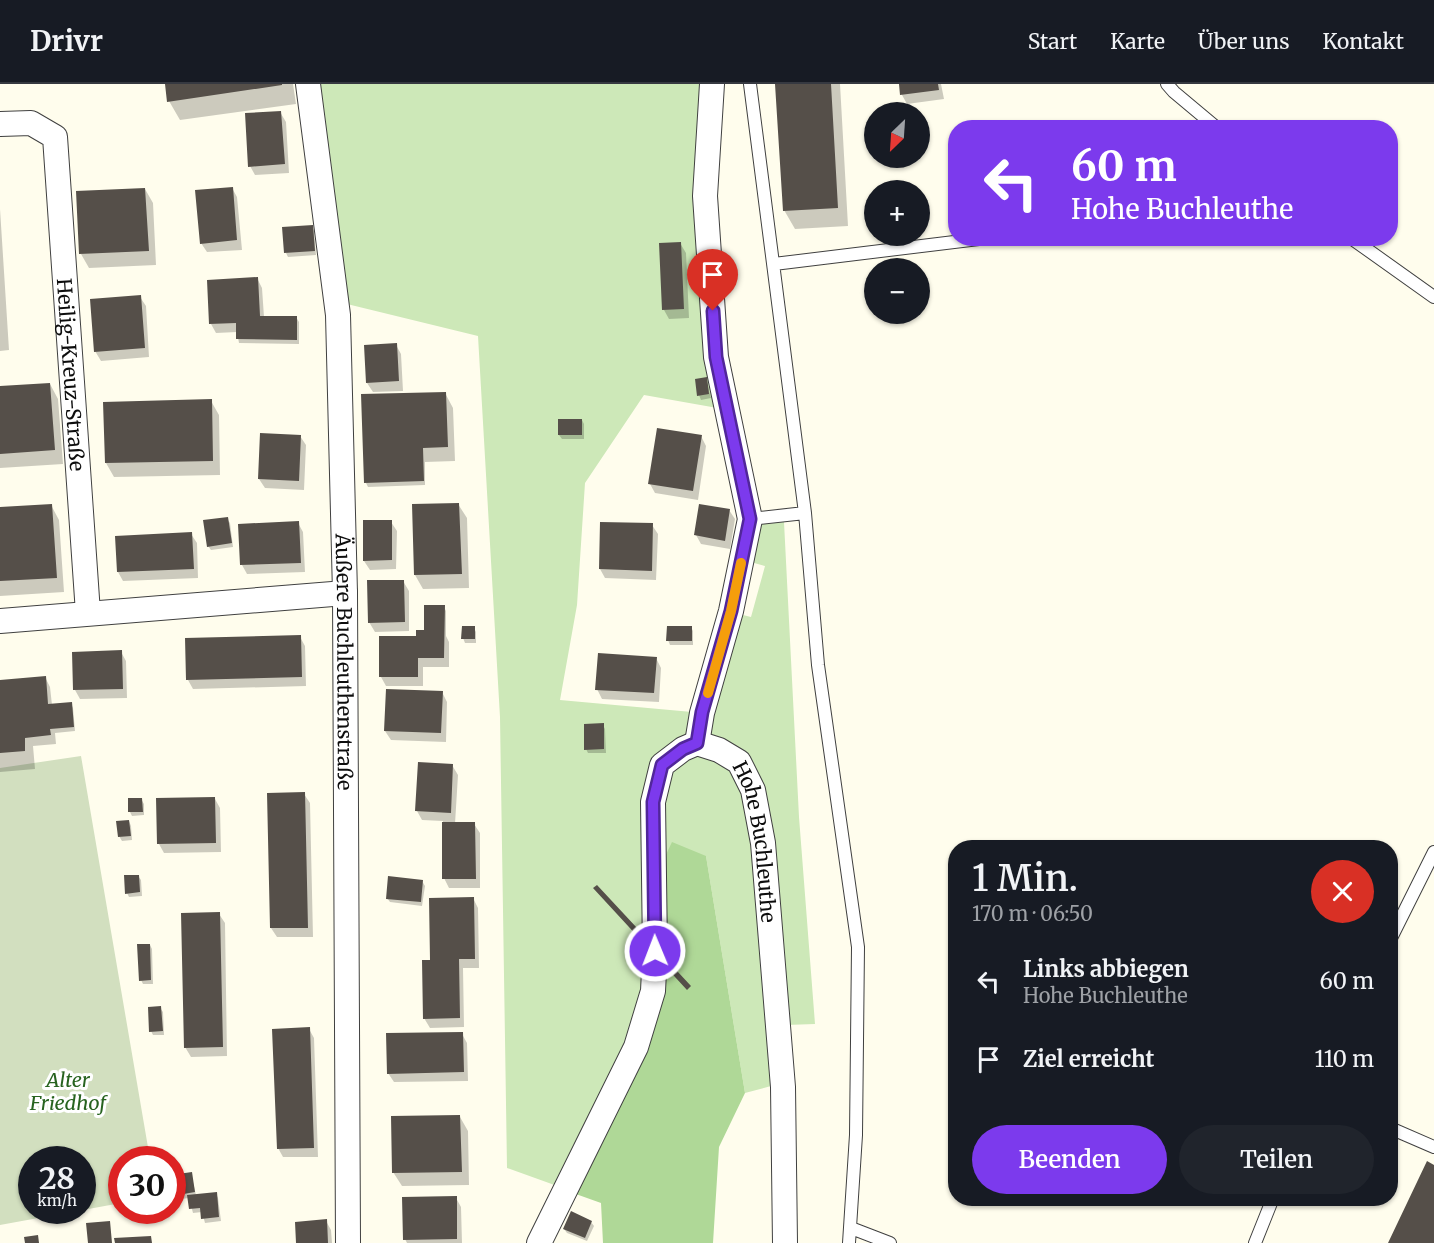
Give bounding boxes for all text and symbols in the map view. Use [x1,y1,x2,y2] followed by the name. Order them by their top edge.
[30,23,103,59] text: Drivr
[1028,28,1077,55] text: Start
[1110,28,1165,55] text: Karte
[1198,28,1289,55] text: Über uns
[1322,28,1404,55] text: Kontakt
[864,102,930,168] north arrow
[864,102,930,324] map controls
[1071,140,1177,192] text: 60 m
[972,144,1050,222] icon: left
[864,180,930,246] button: +
[1071,192,1293,226] text: Hohe Buchleuthe
[687,249,738,311] pin
[696,258,729,291] icon: arrive
[864,258,930,324] button: −
[52,277,91,472] street label: Heilig-Kreuz-Straße
[331,532,358,790] street label: Äußere Buchleuthenstraße
[728,757,782,923] street label: Hohe Buchleuthe
[972,856,1078,901] text: 1 Min.
[1311,860,1374,923] button: close
[972,901,1093,926] text: 170 m · 06:50
[623,919,687,983] position arrow
[1023,955,1189,983] text: Links abbiegen
[972,965,1005,998] icon: left
[1320,967,1374,995] text: 60 m
[1023,983,1188,1008] text: Hohe Buchleuthe
[972,1043,1005,1076] icon: arrive
[1023,1045,1154,1073] text: Ziel erreicht
[1315,1045,1374,1073] text: 110 m
[29,1067,108,1115] park label: Alter Friedhof
[972,1125,1167,1194] button: Beenden
[1179,1125,1374,1194] button: Teilen
[108,1146,186,1224] speed limit sign: 30
[39,1159,75,1197] text: 28
[37,1191,77,1210] text: km/h

